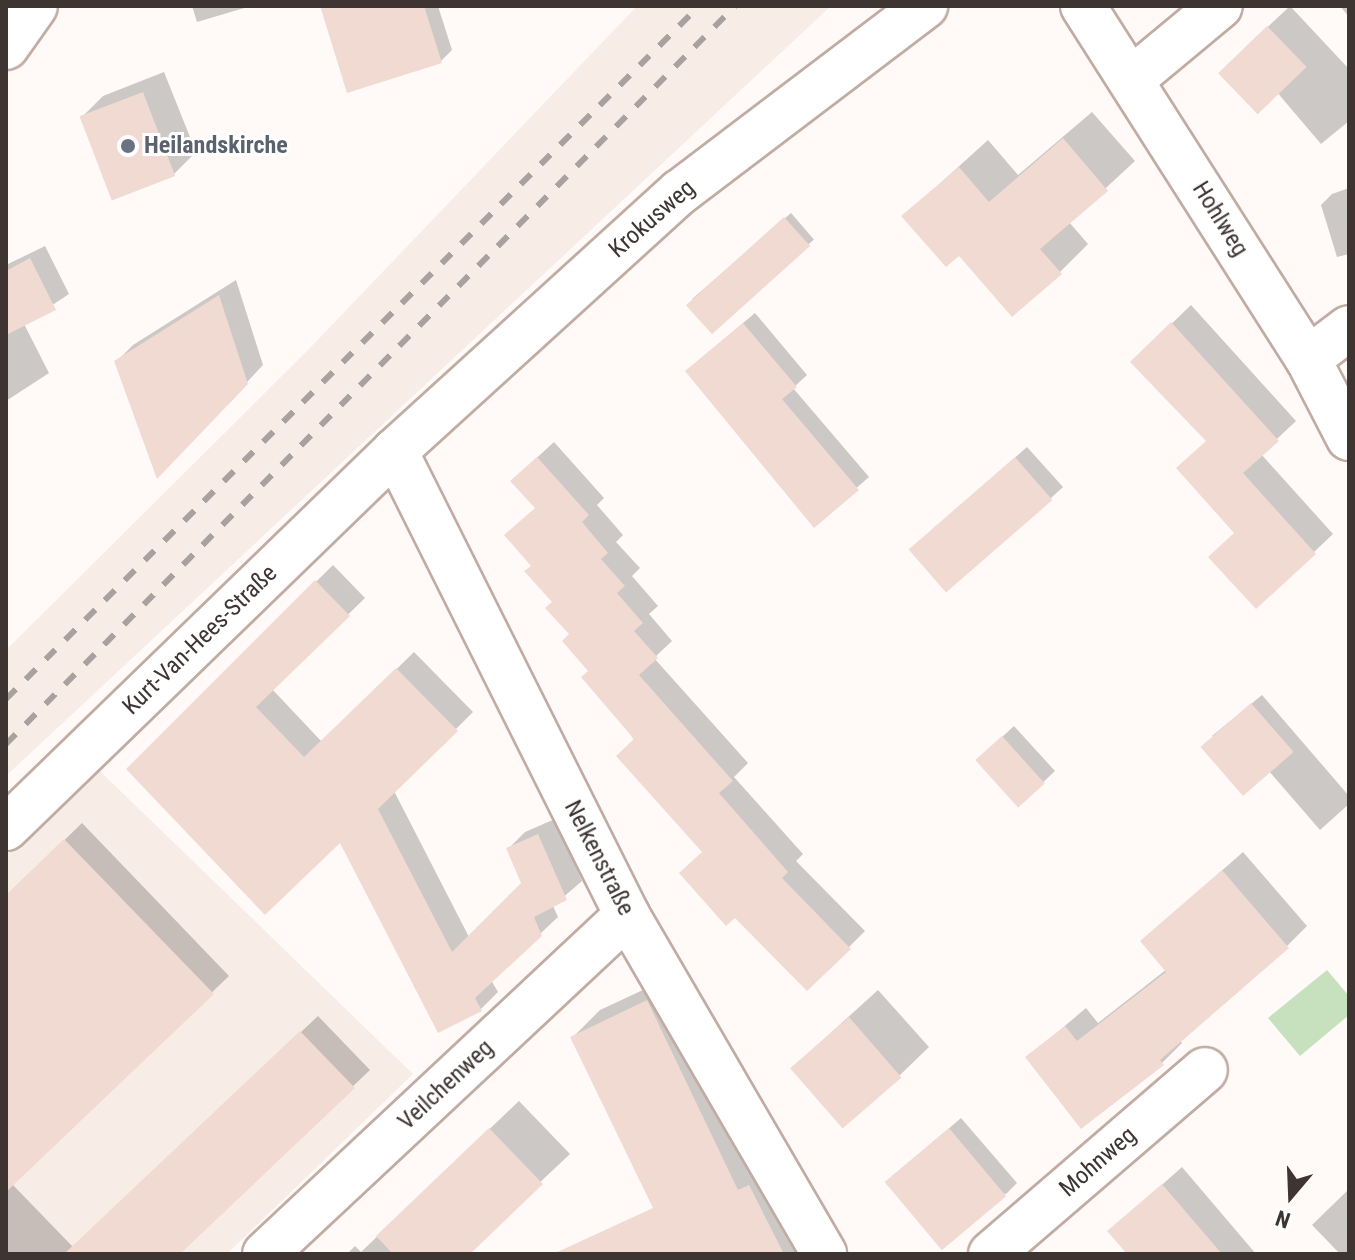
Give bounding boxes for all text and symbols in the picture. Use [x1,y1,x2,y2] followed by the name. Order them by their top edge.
[144,132,288,160] place label: Heilandskirche
[119,137,137,155] marker: Heilandskirche
[603,174,701,264] street label: Krokusweg
[1186,176,1254,262] street label: Hohlweg
[117,559,283,721] street label: Kurt-Van-Hees-Straße
[558,796,640,920] street label: Nelkenstraße
[393,1034,499,1136] street label: Veilchenweg
[1054,1121,1142,1203] street label: Mohnweg
[1251,1156,1331,1236] north arrow
[1273,1205,1293,1233] text: N

